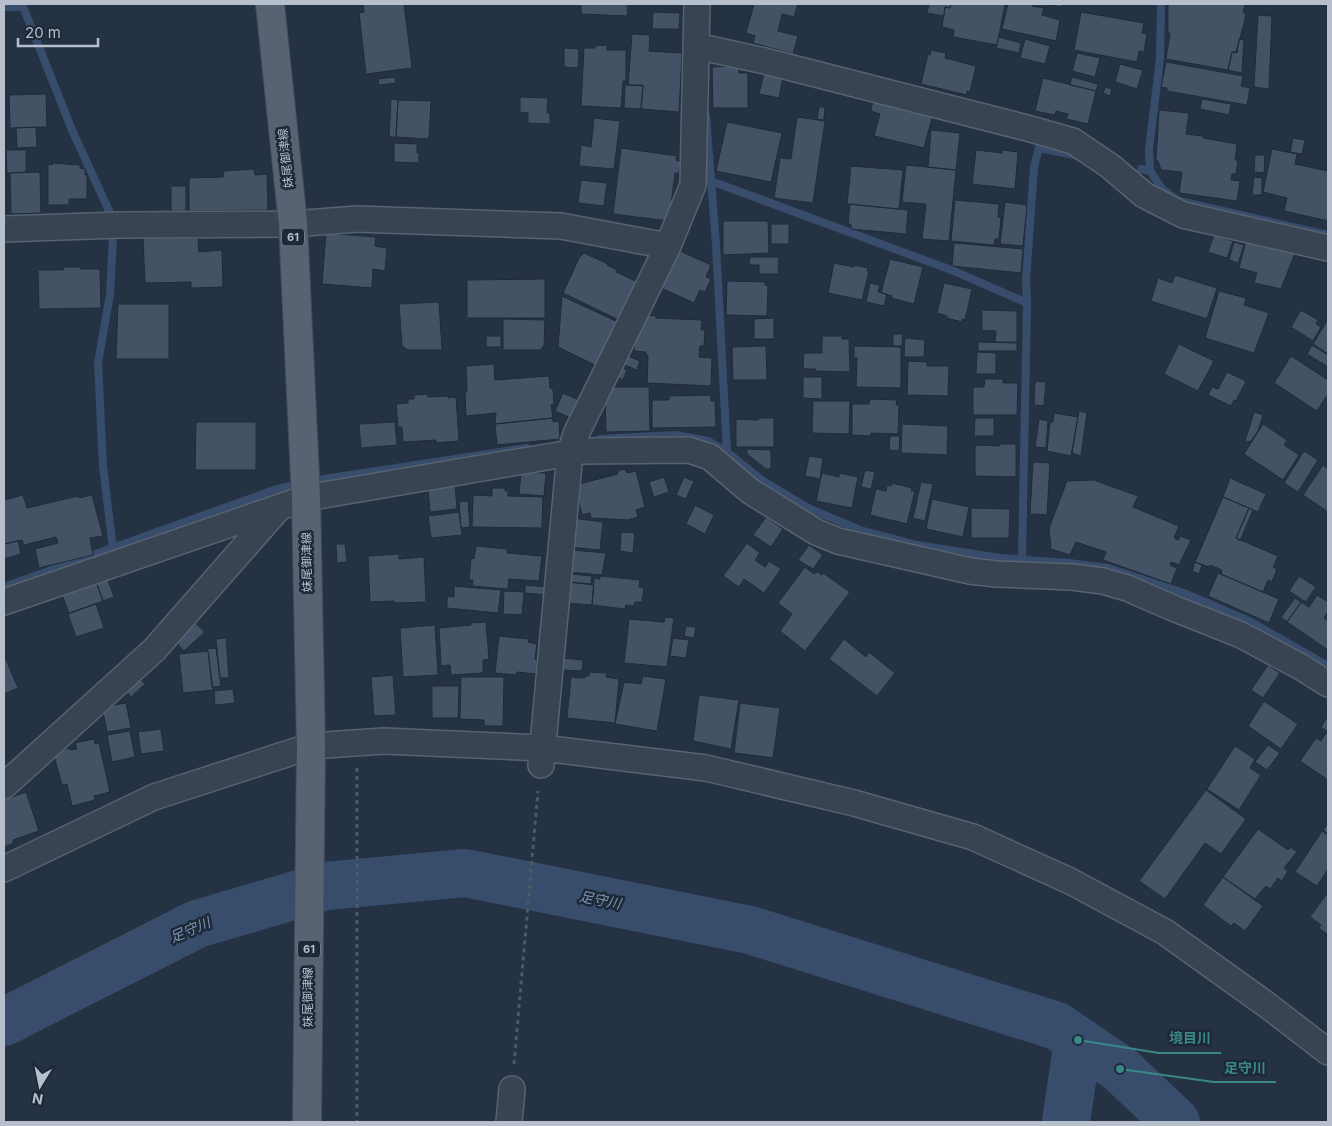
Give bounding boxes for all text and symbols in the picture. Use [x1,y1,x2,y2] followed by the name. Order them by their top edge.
[18,15,98,47] scale bar
[25,23,61,42] text: 20 m
[275,127,296,189] street label: 妹尾御津線
[282,228,304,246] road number: 61
[298,532,315,592] street label: 妹尾御津線
[578,887,624,912] water label: 足守川
[167,913,214,946] water label: 足守川
[298,941,320,958] road number: 61
[300,967,315,1027] street label: 妹尾御津線
[1159,1024,1221,1053] callout: 境目川
[1169,1029,1211,1046] text: 境目川
[1214,1053,1276,1082] callout: 足守川
[1224,1059,1266,1076] text: 足守川
[15,1061,65,1111] north arrow
[31,1090,44,1109] text: N

